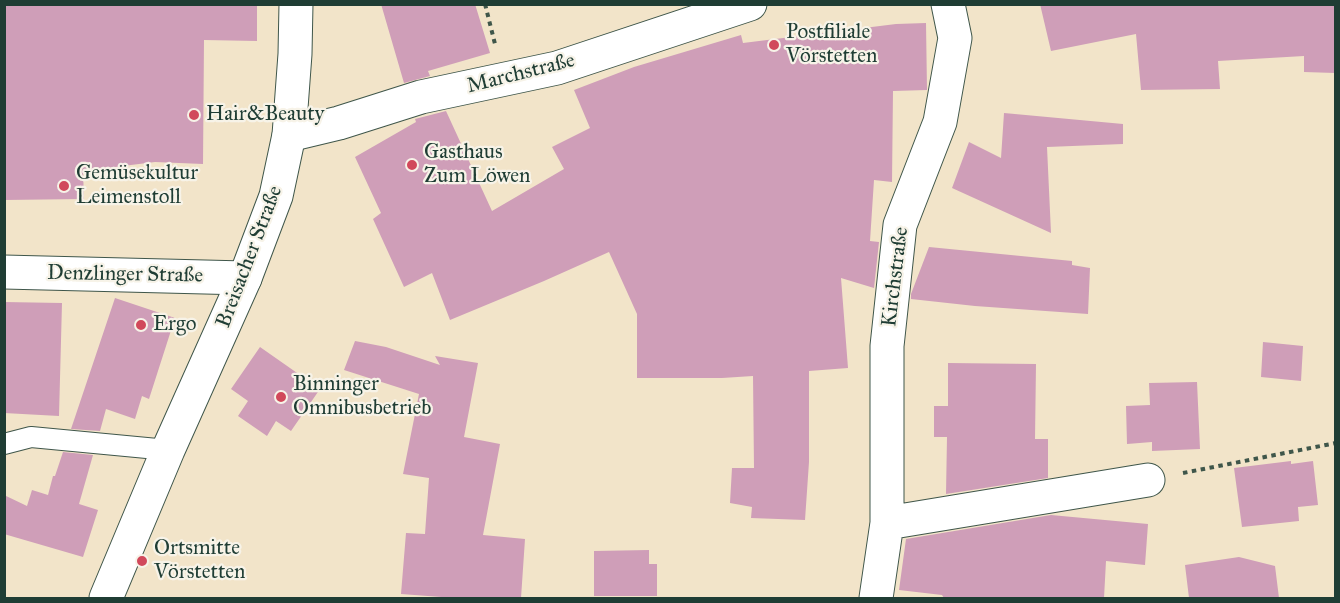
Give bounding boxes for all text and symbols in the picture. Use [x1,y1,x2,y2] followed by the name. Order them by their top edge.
[786,20,877,70] place label: Postfiliale Vörstetten
[767,38,781,52] marker: Postfiliale Vörstetten
[464,48,578,100] street label: Marchstraße
[206,102,324,128] place label: Hair&Beauty
[187,108,201,122] marker: Hair&Beauty
[424,140,530,190] place label: Gasthaus Zum Löwen
[405,158,419,172] marker: Gasthaus Zum Löwen
[76,161,198,211] place label: Gemüsekultur Leimenstoll
[57,179,71,193] marker: Gemüsekultur Leimenstoll
[211,182,289,332] street label: Breisacher Straße
[877,226,915,328] street label: Kirchstraße
[47,261,203,289] street label: Denzlinger Straße
[153,312,196,338] place label: Ergo
[134,318,148,332] marker: Ergo
[293,372,432,422] place label: Binninger Omnibusbetrieb
[274,390,288,404] marker: Binninger Omnibusbetrieb
[154,536,245,586] place label: Ortsmitte Vörstetten
[135,554,149,568] marker: Ortsmitte Vörstetten

